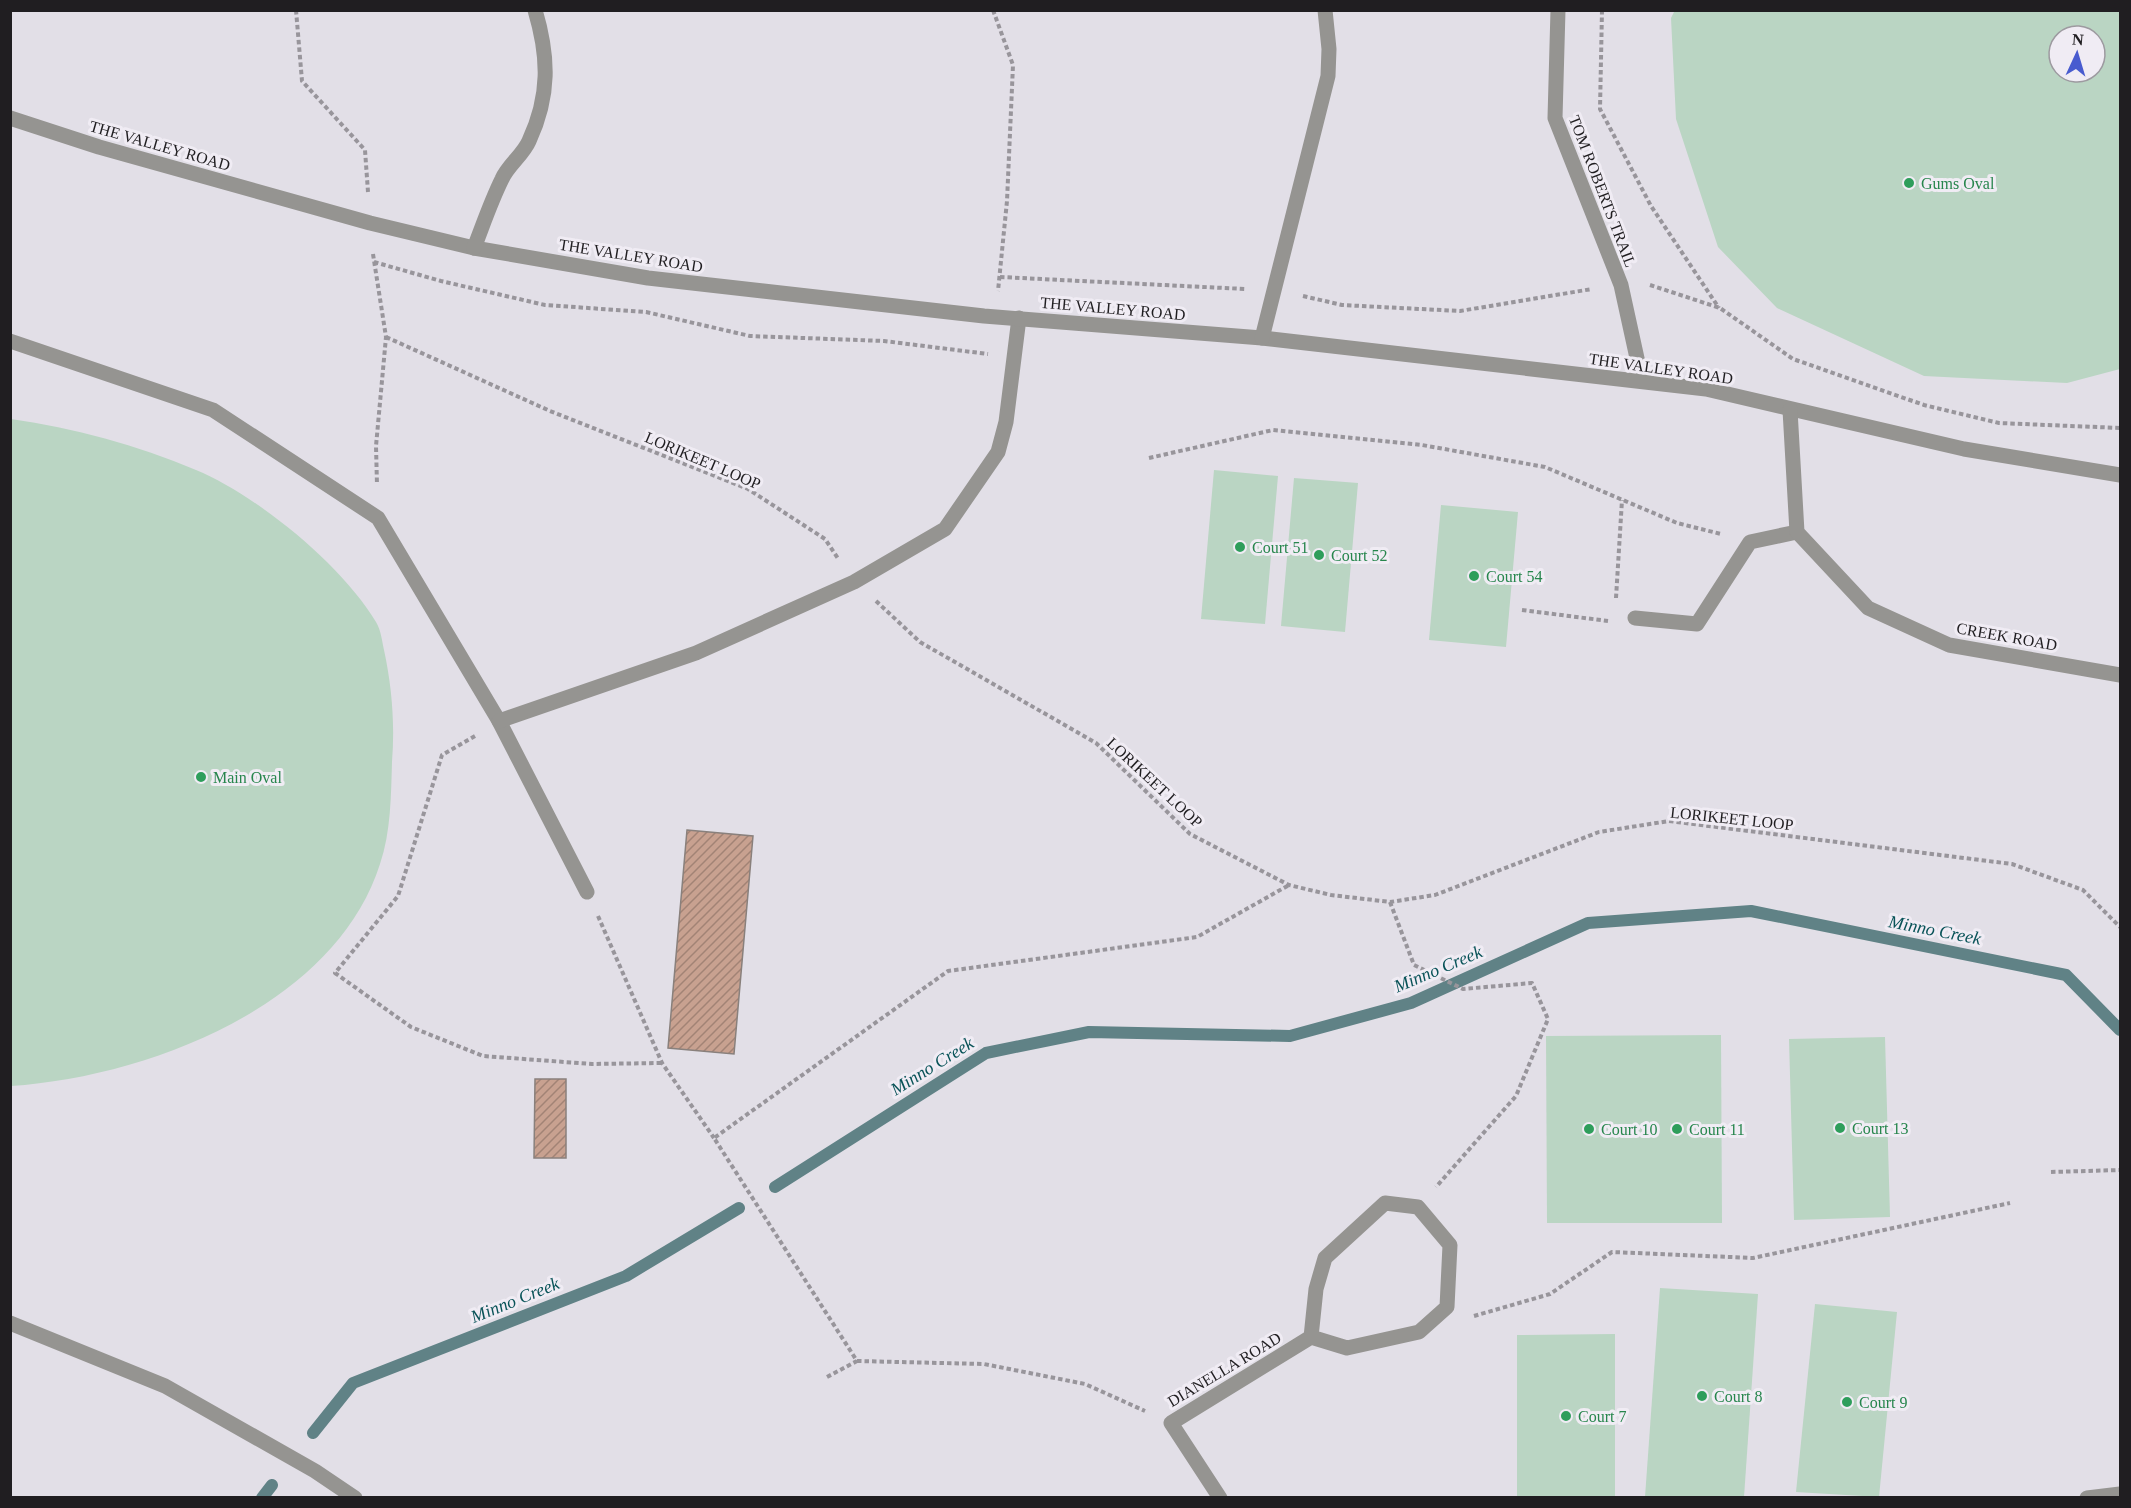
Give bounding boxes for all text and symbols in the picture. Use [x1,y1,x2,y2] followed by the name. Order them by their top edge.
[2047,24,2107,84] north arrow
[2072,31,2085,48] text: N
[1566,113,1639,269] street label: TOM ROBERTS TRAIL
[88,117,232,174] street label: THE VALLEY ROAD
[1921,175,1995,192] place label: Gums Oval
[1902,176,1916,190] marker: Gums Oval
[558,236,704,275] street label: THE VALLEY ROAD
[1040,294,1186,323] street label: THE VALLEY ROAD
[1588,350,1734,387] street label: THE VALLEY ROAD
[643,428,763,492] street label: LORIKEET LOOP
[1252,539,1308,556] place label: Court 51
[1233,540,1247,554] marker: Court 51
[1331,547,1387,564] place label: Court 52
[1312,548,1326,562] marker: Court 52
[1486,568,1542,585] place label: Court 54
[1467,569,1481,583] marker: Court 54
[1955,619,2059,654] street label: CREEK ROAD
[1104,734,1206,831] street label: LORIKEET LOOP
[213,769,282,786] place label: Main Oval
[194,770,208,784] marker: Main Oval
[1670,804,1794,833] street label: LORIKEET LOOP
[1886,911,1984,949] water label: Minno Creek
[1390,941,1486,997] water label: Minno Creek
[886,1032,978,1100] water label: Minno Creek
[1852,1120,1908,1137] place label: Court 13
[1601,1121,1657,1138] place label: Court 10
[1689,1121,1745,1138] place label: Court 11
[1833,1121,1847,1135] marker: Court 13
[1582,1122,1596,1136] marker: Court 10
[1670,1122,1684,1136] marker: Court 11
[467,1273,563,1327] water label: Minno Creek
[1164,1329,1284,1410] street label: DIANELLA ROAD
[1714,1388,1762,1405] place label: Court 8
[1695,1389,1709,1403] marker: Court 8
[1859,1394,1907,1411] place label: Court 9
[1840,1395,1854,1409] marker: Court 9
[1578,1408,1626,1425] place label: Court 7
[1559,1409,1573,1423] marker: Court 7

